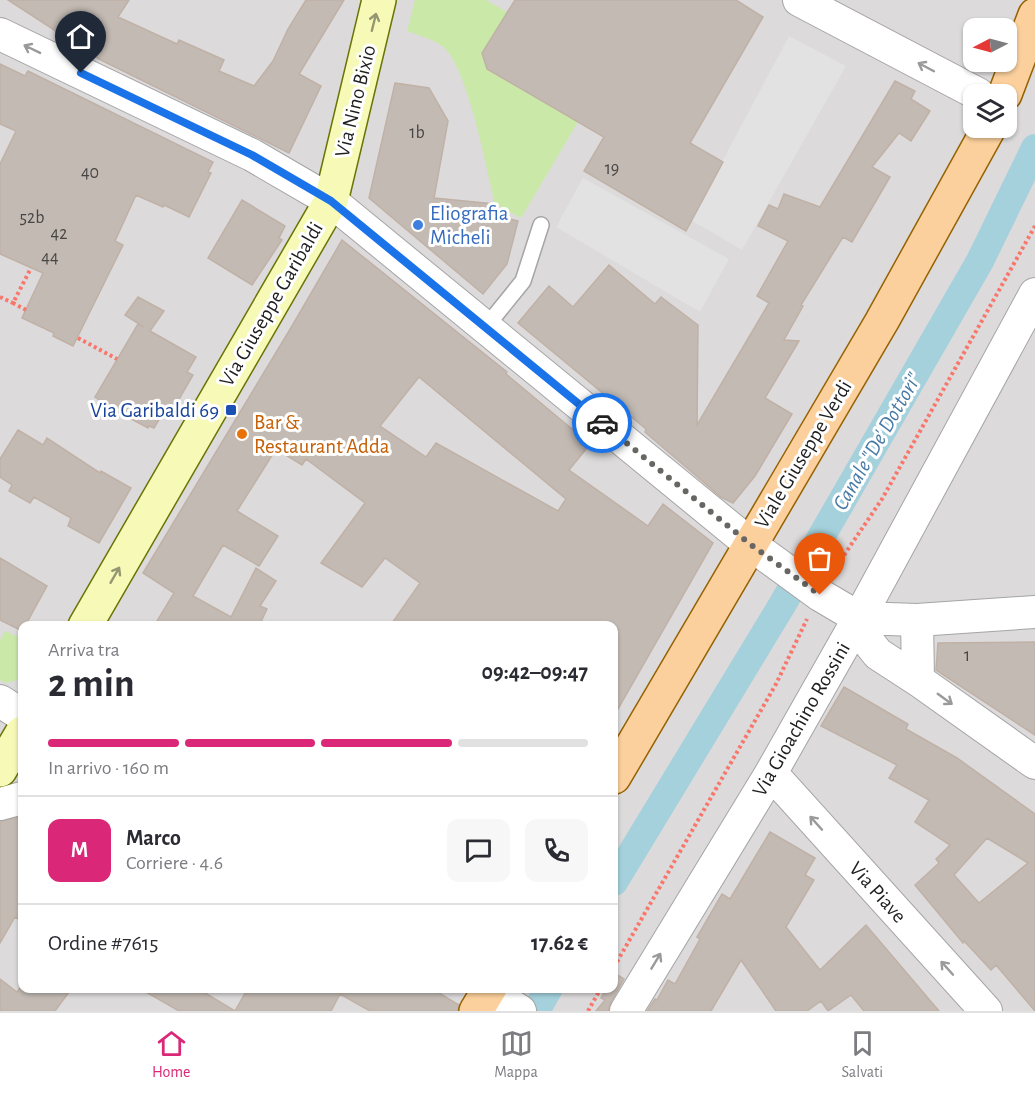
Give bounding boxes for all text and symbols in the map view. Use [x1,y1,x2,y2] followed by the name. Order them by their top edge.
[55,11,106,73] pin
[369,13,380,32] one-way arrow
[963,18,1017,72] north arrow
[963,18,1017,138] map controls
[64,20,97,53] icon: home
[23,42,41,54] one-way arrow
[331,43,380,159] street label: Via Nino Bixio
[918,61,936,72] one-way arrow
[963,84,1017,138] button: layers
[409,124,425,142] house number: 1b
[605,160,619,178] house number: 19
[81,164,99,182] house number: 40
[430,203,509,248] place label: Eliografia Micheli
[20,209,44,227] house number: 52b
[411,218,425,232] marker: Eliografia Micheli
[216,219,327,390] street label: Via Giuseppe Garibaldi
[51,225,67,243] house number: 42
[41,249,59,267] house number: 44
[829,369,925,514] water label: Canale "De' Dottori"
[751,377,856,532] street label: Viale Giuseppe Verdi
[572,393,632,453] courier
[90,400,219,421] place label: Via Garibaldi 69
[224,403,238,417] marker: Via Garibaldi 69
[586,407,619,440] icon: car
[254,412,390,457] place label: Bar & Restaurant Adda
[235,427,249,441] marker: Bar & Restaurant Adda
[794,533,845,595] pin
[803,542,836,575] icon: bag
[109,567,121,584] one-way arrow
[749,639,854,800] street label: Via Gioachino Rossini
[48,640,120,660] text: Arriva tra
[964,647,970,665] house number: 1
[482,661,588,683] text: 09:42–09:47
[48,665,135,704] text: 2 min
[936,693,952,705] one-way arrow
[48,758,169,778] text: In arrivo · 160 m
[809,816,823,831] one-way arrow
[447,819,510,882] button: chat
[525,819,588,882] button: phone
[126,827,181,849] text: Marco
[71,839,88,861] text: M
[126,853,223,873] text: Corriere · 4.6
[845,858,910,927] street label: Via Piave
[48,932,159,954] text: Ordine #7615
[531,932,588,954] text: 17.62 €
[651,953,663,970] one-way arrow
[940,960,954,975] one-way arrow
[152,1027,190,1082] tab: Home
[494,1027,538,1082] tab: Mappa
[842,1027,883,1082] tab: Salvati

